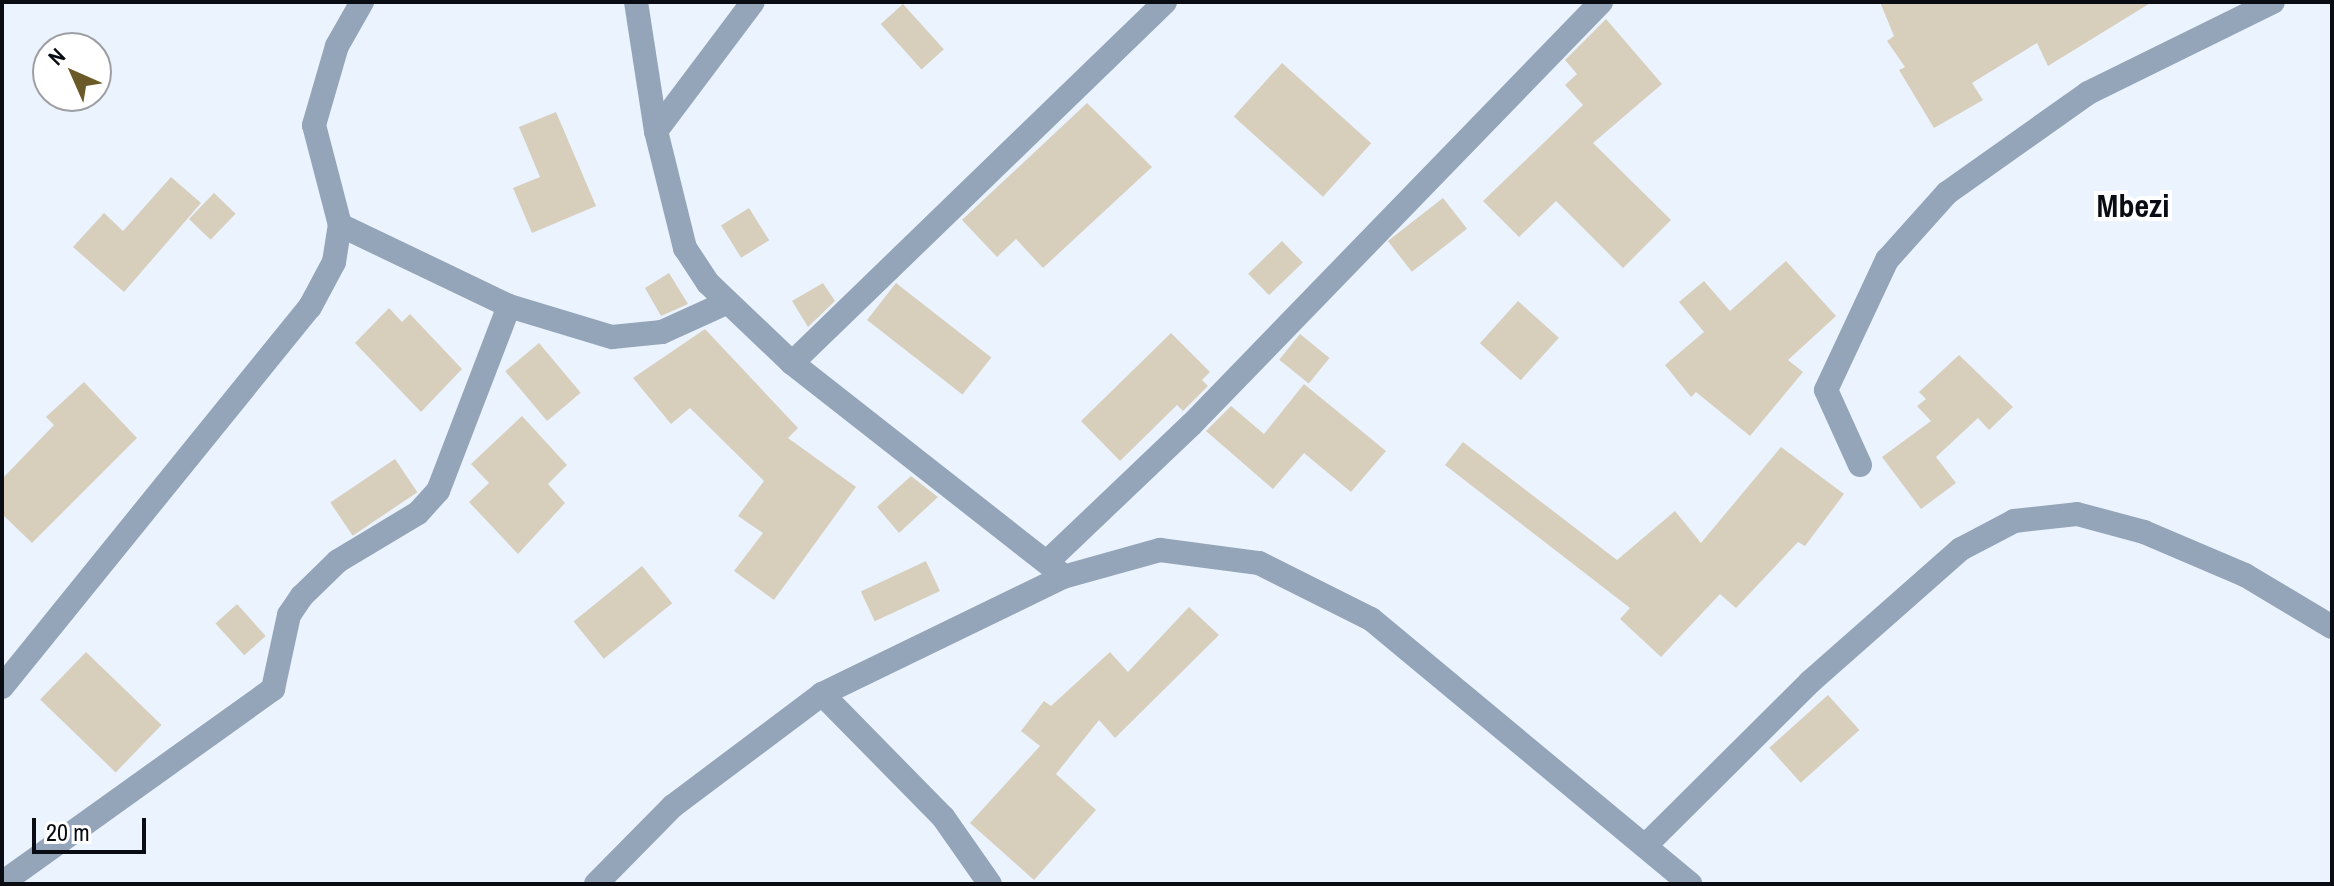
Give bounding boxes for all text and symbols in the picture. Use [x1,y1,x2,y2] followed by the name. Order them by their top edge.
[32,32,112,112] north arrow
[41,41,72,72] text: N
[2097,187,2169,225] district label: Mbezi
[36,802,150,852] scale bar
[46,816,90,848] text: 20 m

